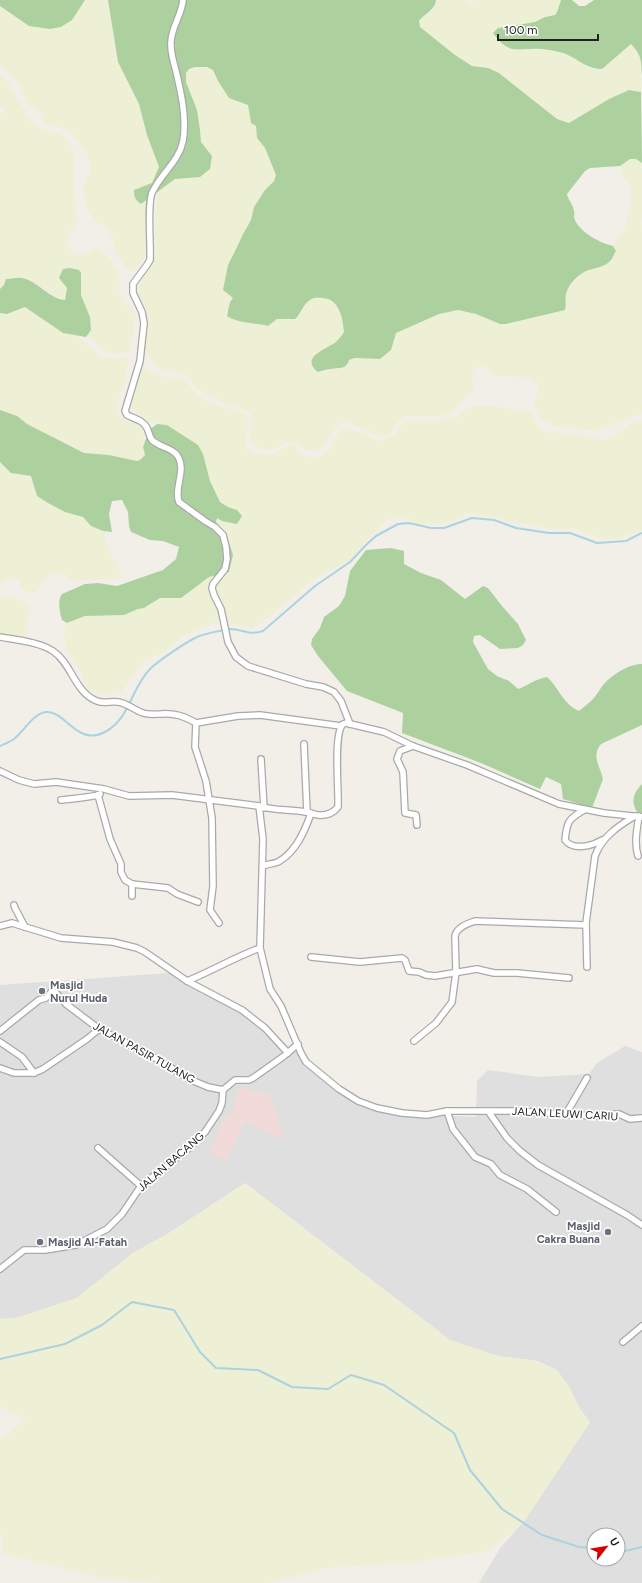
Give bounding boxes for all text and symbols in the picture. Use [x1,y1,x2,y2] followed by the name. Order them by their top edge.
[498,16,598,42] scale bar
[504,23,538,37] text: 100 m
[50,979,108,1005] place label: Masjid Nurul Huda
[37,986,47,996] marker: Masjid Nurul Huda
[91,1020,197,1086] street label: JALAN PASIR TULANG
[511,1105,619,1123] street label: JALAN LEUWI CARIU
[135,1130,207,1194] street label: JALAN BACANG
[537,1220,600,1246] place label: Masjid Cakra Buana
[603,1227,613,1237] marker: Masjid Cakra Buana
[48,1236,127,1249] place label: Masjid Al-Fatah
[35,1237,45,1247] marker: Masjid Al-Fatah
[586,1527,626,1567] north arrow
[607,1535,622,1549] text: U

